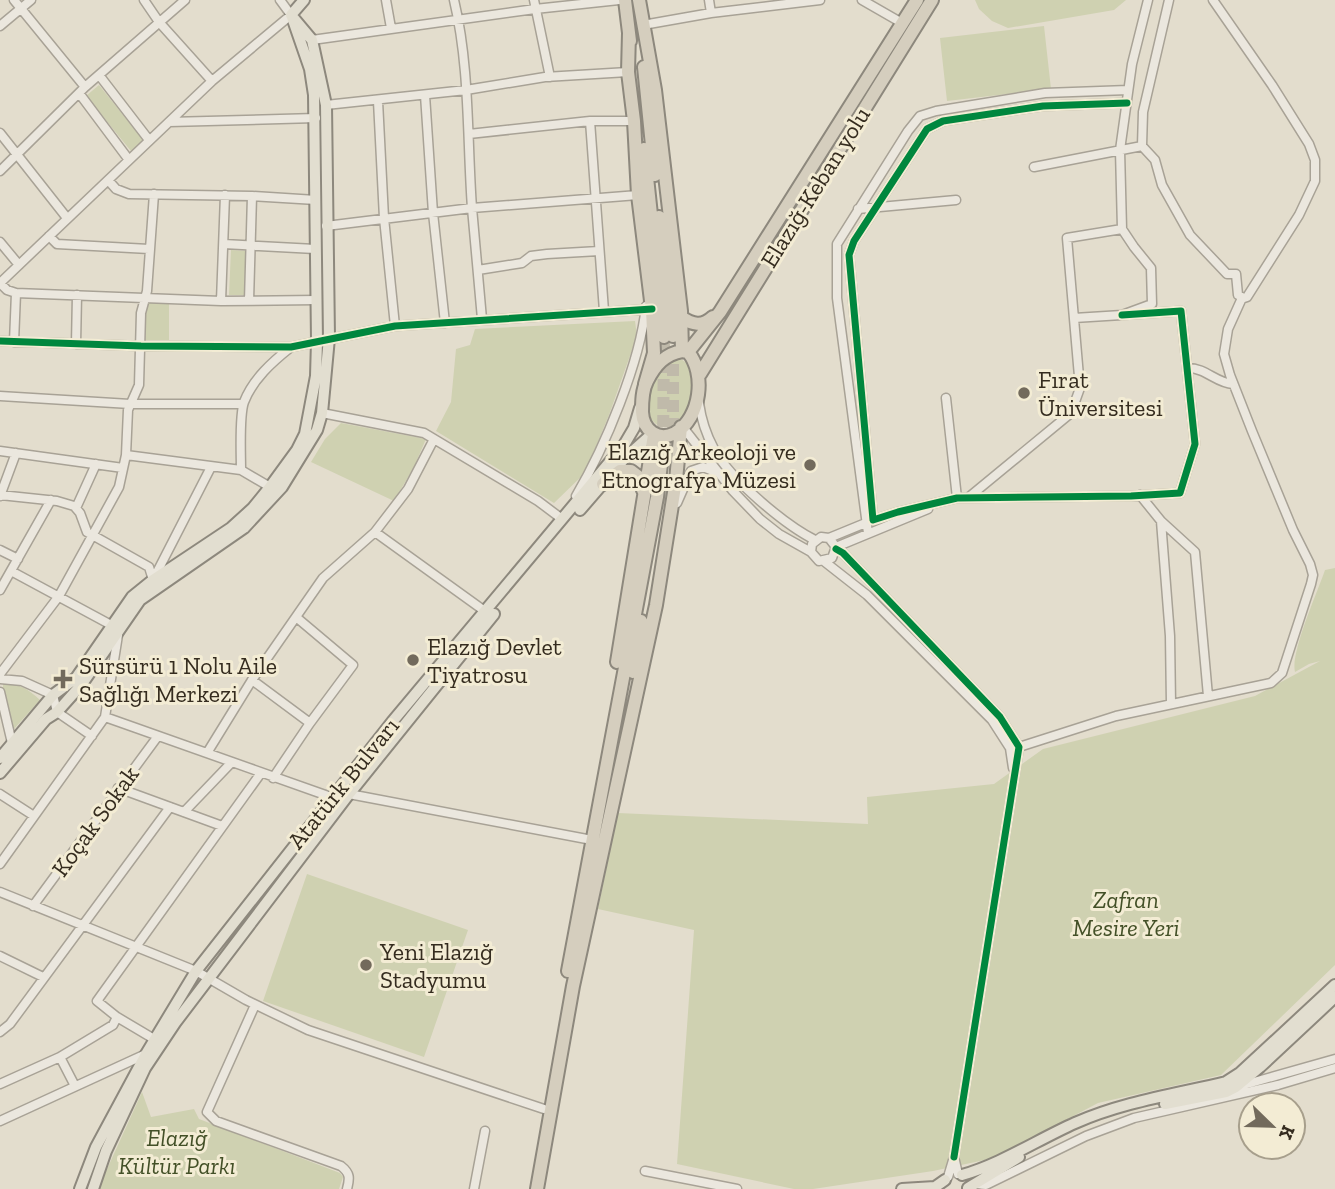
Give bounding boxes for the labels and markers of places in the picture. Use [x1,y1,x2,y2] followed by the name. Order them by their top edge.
[1038,365,1163,422] place label: Fırat Üniversitesi
[1016,385,1032,401] marker: Fırat Üniversitesi
[601,437,796,494] place label: Elazığ Arkeoloji ve Etnografya Müzesi
[802,457,818,473] marker: Elazığ Arkeoloji ve Etnografya Müzesi
[427,632,562,689] place label: Elazığ Devlet Tiyatrosu
[79,651,277,708] place label: Sürsürü 1 Nolu Aile Sağlığı Merkezi
[405,652,421,668] marker: Elazığ Devlet Tiyatrosu
[53,669,73,689] marker: Sürsürü 1 Nolu Aile Sağlığı Merkezi
[379,937,493,994] place label: Yeni Elazığ Stadyumu
[358,957,374,973] marker: Yeni Elazığ Stadyumu

